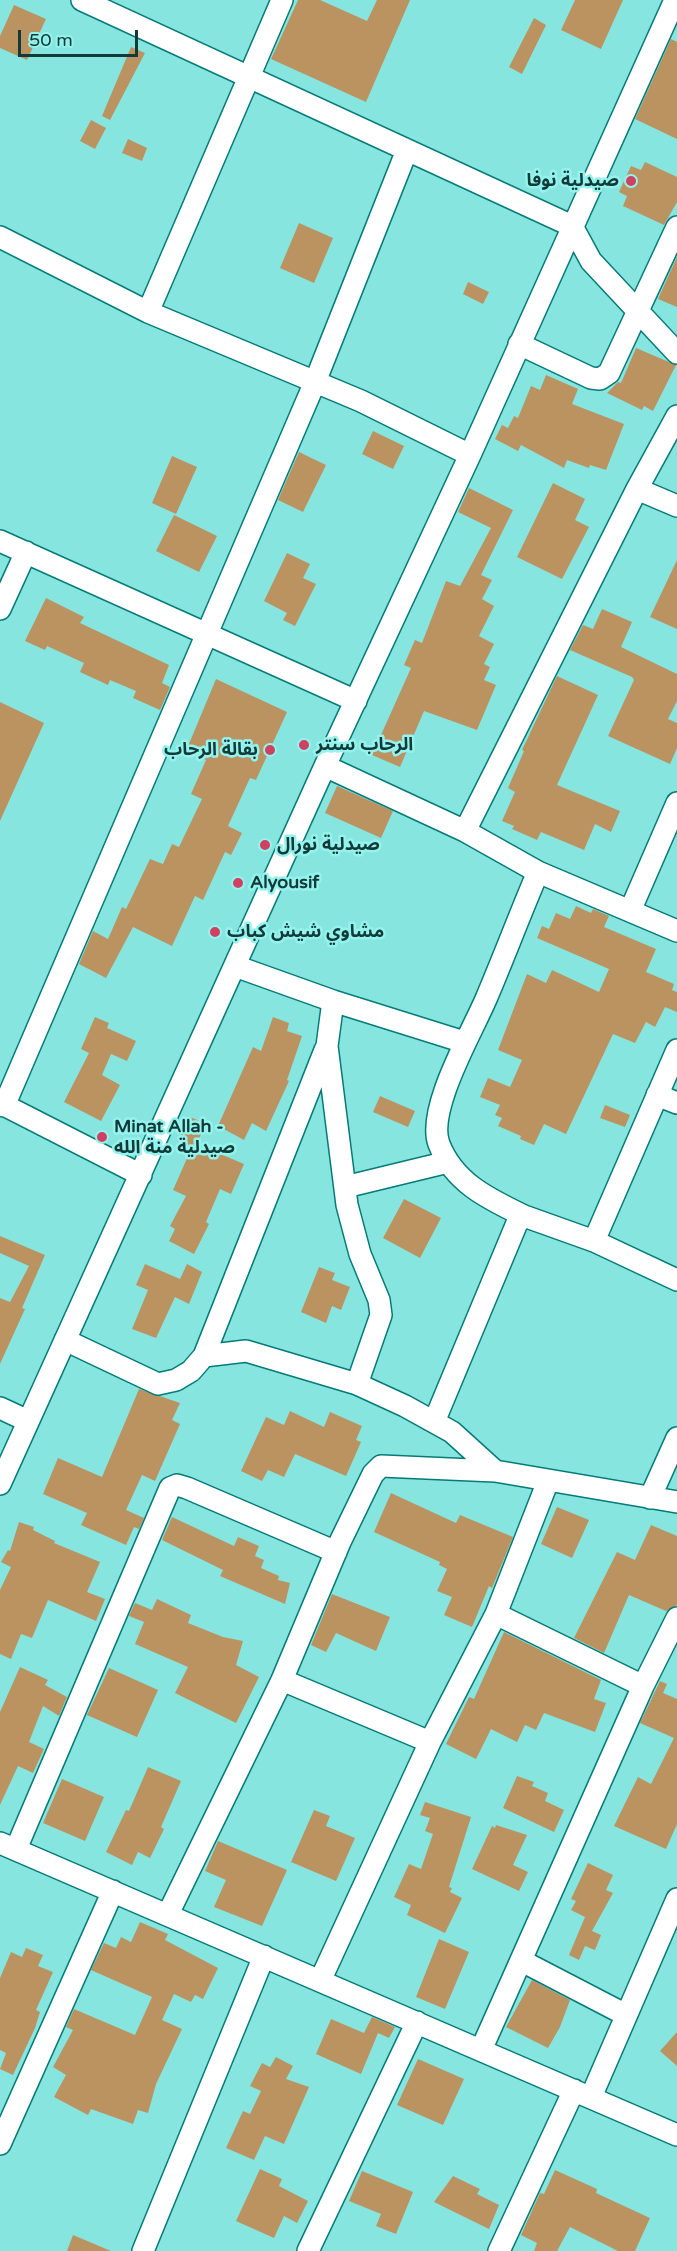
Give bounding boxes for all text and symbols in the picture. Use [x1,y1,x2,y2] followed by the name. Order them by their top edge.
[21,18,141,56] scale bar
[29,29,73,51] text: 50 m
[526,170,619,192] place label: صيدلية نوفا
[624,174,638,188] marker: صيدلية نوفا
[316,734,413,756] place label: الرحاب سنتر
[297,738,311,752] marker: الرحاب سنتر
[164,739,258,761] place label: بقالة الرحاب
[263,743,277,757] marker: بقالة الرحاب
[277,834,380,856] place label: صيدلية نورال
[258,838,272,852] marker: صيدلية نورال
[250,872,319,894] place label: Alyousif
[231,876,245,890] marker: Alyousif
[227,921,384,943] place label: مشاوي شيش كباب
[208,925,222,939] marker: مشاوي شيش كباب
[114,1116,235,1158] place label: Minat Allah - صيدلية منة الله
[95,1130,109,1144] marker: Minat Allah - صيدلية منة الله

